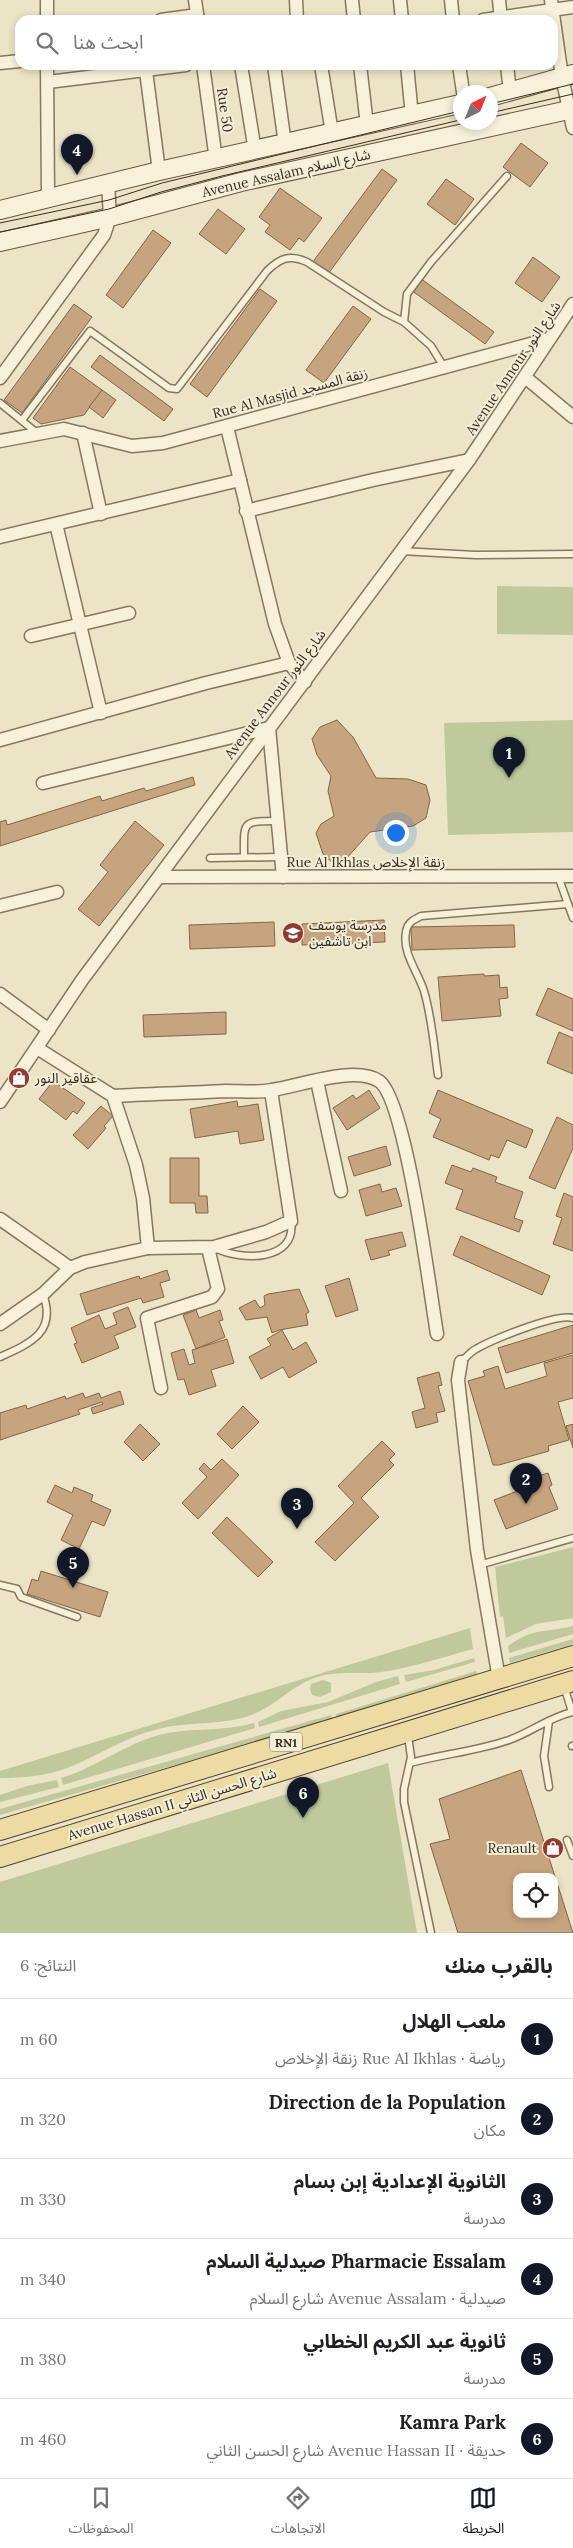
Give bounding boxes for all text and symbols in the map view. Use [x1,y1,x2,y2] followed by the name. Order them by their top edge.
[15,15,558,70] search box
[33,29,61,57] icon: search
[73,30,143,54] text: ابحث هنا
[453,85,498,130] north arrow
[213,87,237,133] street label: Rue 50
[61,134,93,175] pin: 4
[199,145,372,203] street label: Avenue Assalam شارع السلام
[461,298,566,440] street label: Avenue Annour شارع النور
[210,364,370,422] street label: Rue Al Masjid زنقة المسجد
[220,626,331,764] street label: Avenue Annour شارع النور
[493,737,525,778] pin: 1
[383,820,409,846] your location
[287,853,445,872] street label: Rue Al Ikhlas زنقة الإخلاص
[309,916,387,950] place label: مدرسة يوسف ابن تاشفين
[281,921,305,945] school or university icon: مدرسة يوسف ابن تاشفين
[7,1066,31,1090] shop icon: عقاقير النور
[34,1069,97,1087] place label: عقاقير النور
[510,1463,542,1504] pin: 2
[281,1488,313,1529] pin: 3
[57,1547,89,1588] pin: 5
[270,1732,302,1751] road number: RN1
[64,1764,279,1847] street label: Avenue Hassan II شارع الحسن الثاني
[287,1777,319,1818] pin: 6
[541,1836,565,1860] shop icon: Renault
[487,1839,538,1857] place label: Renault
[513,1873,558,1918] map controls
[513,1873,558,1918] button: locate
[445,1952,553,1979] text: بالقرب منك
[20,1955,76,1975] text: النتائج: 6
[403,2009,506,2033] text: ملعب الهلال
[20,2029,58,2049] text: 60 m
[534,2029,540,2049] text: 1
[275,2048,506,2068] text: رياضة · Rue Al Ikhlas زنقة الإخلاص
[269,2090,506,2114] text: Direction de la Population
[20,2109,66,2129] text: 320 m
[533,2109,541,2129] text: 2
[474,2120,506,2140] text: مكان
[294,2169,506,2193] text: الثانوية الإعدادية إبن بسام
[20,2189,66,2209] text: 330 m
[533,2189,541,2209] text: 3
[463,2208,506,2228] text: مدرسة
[206,2249,506,2273] text: Pharmacie Essalam صيدلية السلام
[20,2269,66,2289] text: 340 m
[533,2269,541,2289] text: 4
[250,2288,506,2308] text: صيدلية · Avenue Assalam شارع السلام
[303,2329,506,2353] text: ثانوية عبد الكريم الخطابي
[20,2349,66,2369] text: 380 m
[533,2349,541,2369] text: 5
[463,2368,506,2388] text: مدرسة
[399,2410,506,2434] text: Kamra Park
[20,2429,66,2449] text: 460 m
[532,2429,542,2449] text: 6
[206,2440,506,2460] text: حديقة · Avenue Hassan II شارع الحسن الثاني
[69,2484,134,2543] tab: المحفوظات
[271,2484,325,2543] tab: الاتجاهات
[462,2484,504,2543] tab: الخريطة

